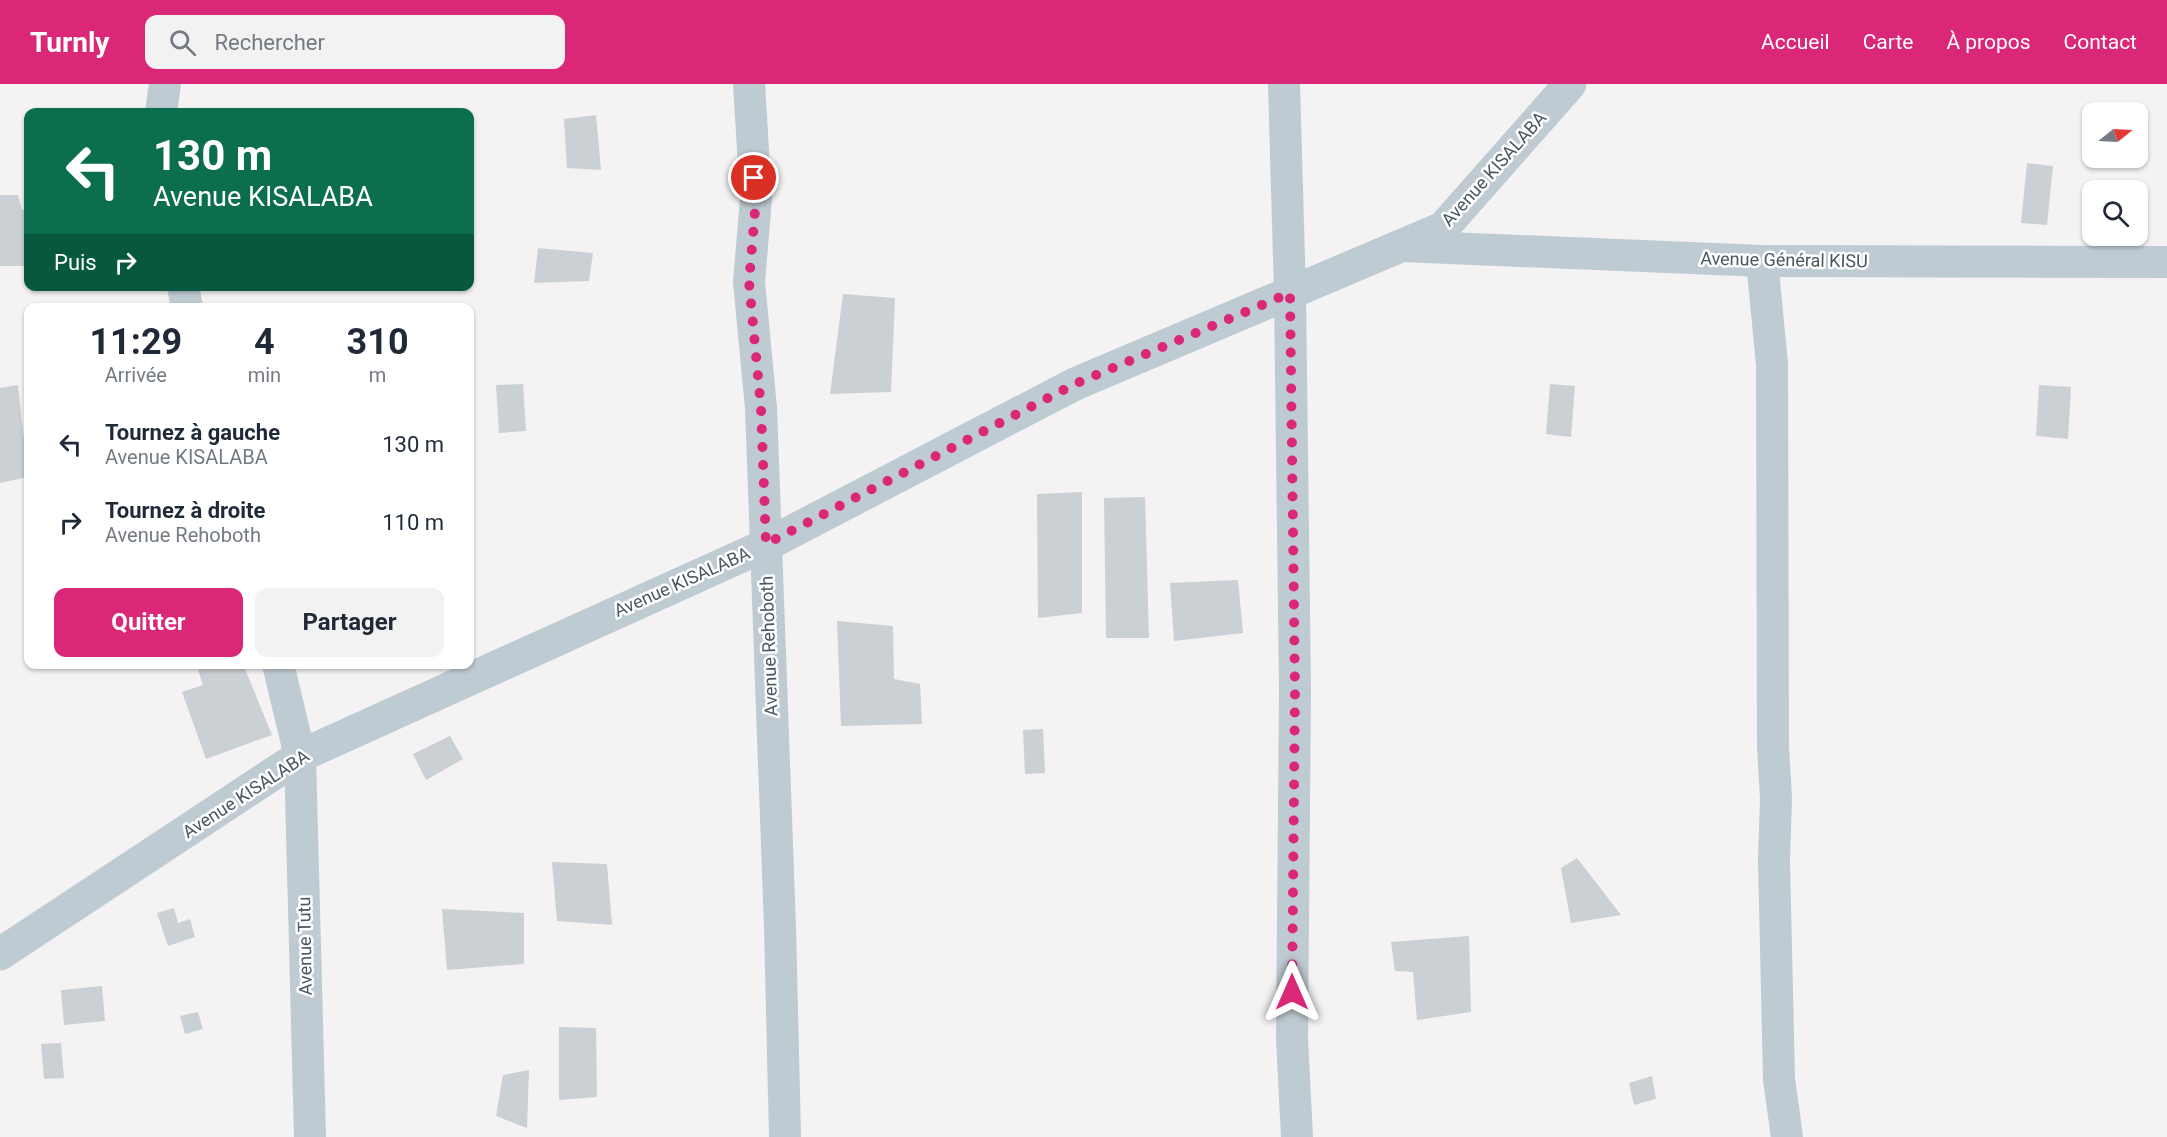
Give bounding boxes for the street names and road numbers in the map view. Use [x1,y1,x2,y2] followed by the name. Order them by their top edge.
[1437,107,1551,230] street label: Avenue KISALABA
[1700,248,1868,271] street label: Avenue Général KISU
[611,542,753,621] street label: Avenue KISALABA
[756,576,781,717] street label: Avenue Rehoboth
[179,745,313,842] street label: Avenue KISALABA
[293,897,316,995] street label: Avenue Tutu

